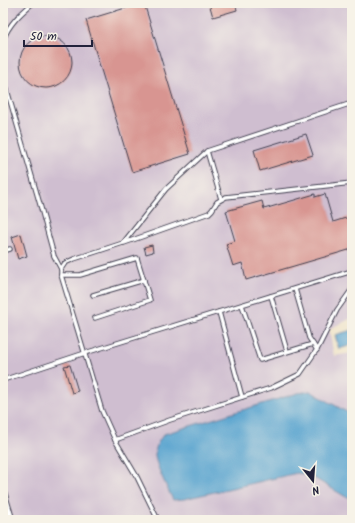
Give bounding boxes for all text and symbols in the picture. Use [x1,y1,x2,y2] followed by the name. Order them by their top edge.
[24,22,92,48] scale bar
[30,27,57,46] text: 50 m
[293,461,333,501] north arrow
[310,480,322,499] text: N

